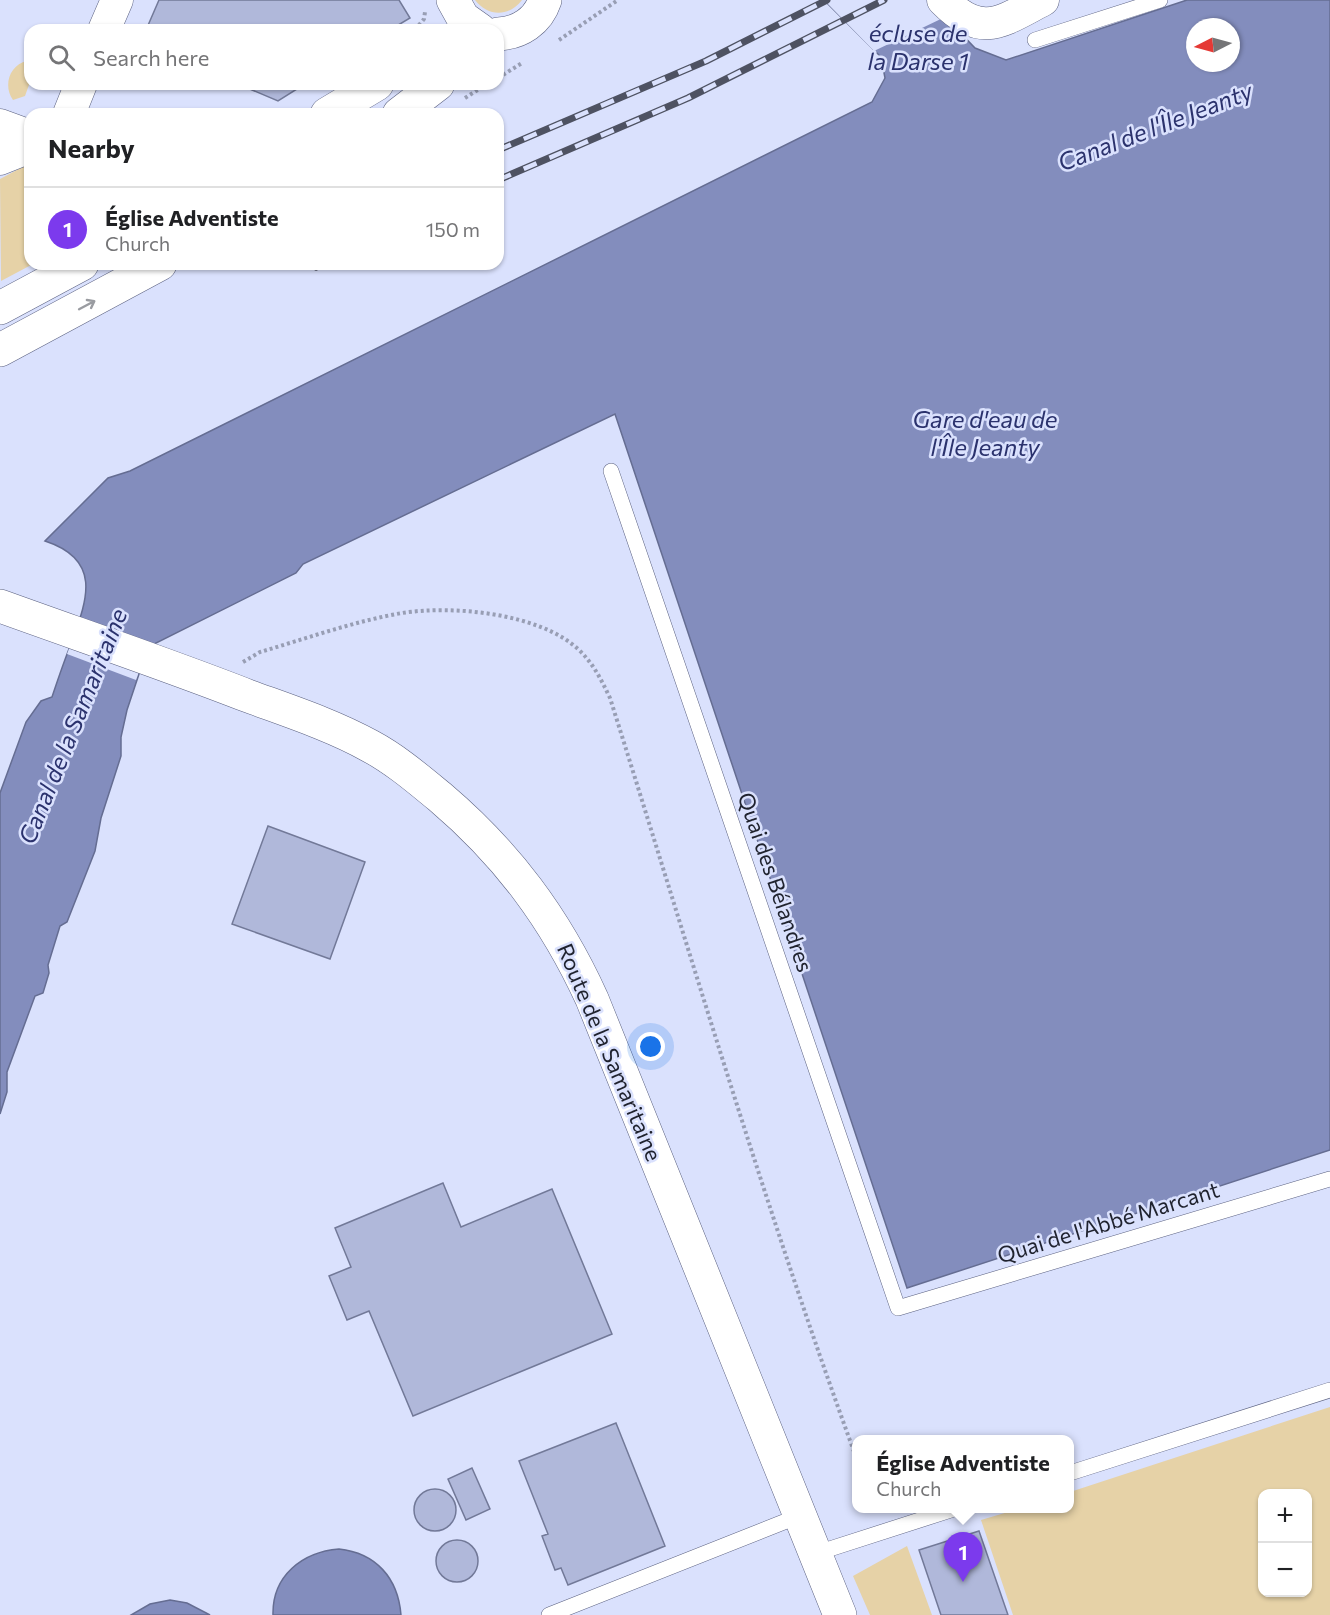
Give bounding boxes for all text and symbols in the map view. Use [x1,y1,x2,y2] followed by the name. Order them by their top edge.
[867,18,969,75] water label: écluse de la Darse 1
[1186,18,1240,72] north arrow
[24,24,504,90] search box
[45,41,78,74] icon: search
[93,44,209,71] text: Search here
[1053,75,1258,177] water label: Canal de l'Île Jeanty
[48,132,135,163] text: Nearby
[105,204,279,231] text: Église Adventiste
[63,217,72,241] text: 1
[426,217,480,241] text: 150 m
[105,231,170,255] text: Church
[78,299,95,311] one-way arrow
[912,404,1058,461] water label: Gare d'eau de l'Île Jeanty
[12,604,133,848] water label: Canal de la Samaritaine
[733,789,819,975] street label: Quai des Bélandres
[552,939,668,1165] street label: Route de la Samaritaine
[636,1032,665,1061] your location
[994,1175,1222,1269] street label: Quai de l'Abbé Marcant
[852,1435,1074,1513] popup
[876,1449,1050,1476] text: Église Adventiste
[876,1476,942,1500] text: Church
[1258,1489,1312,1597] map controls
[1258,1489,1312,1543] button: +
[944,1532,982,1582] pin: 1
[1258,1543,1312,1597] button: −

